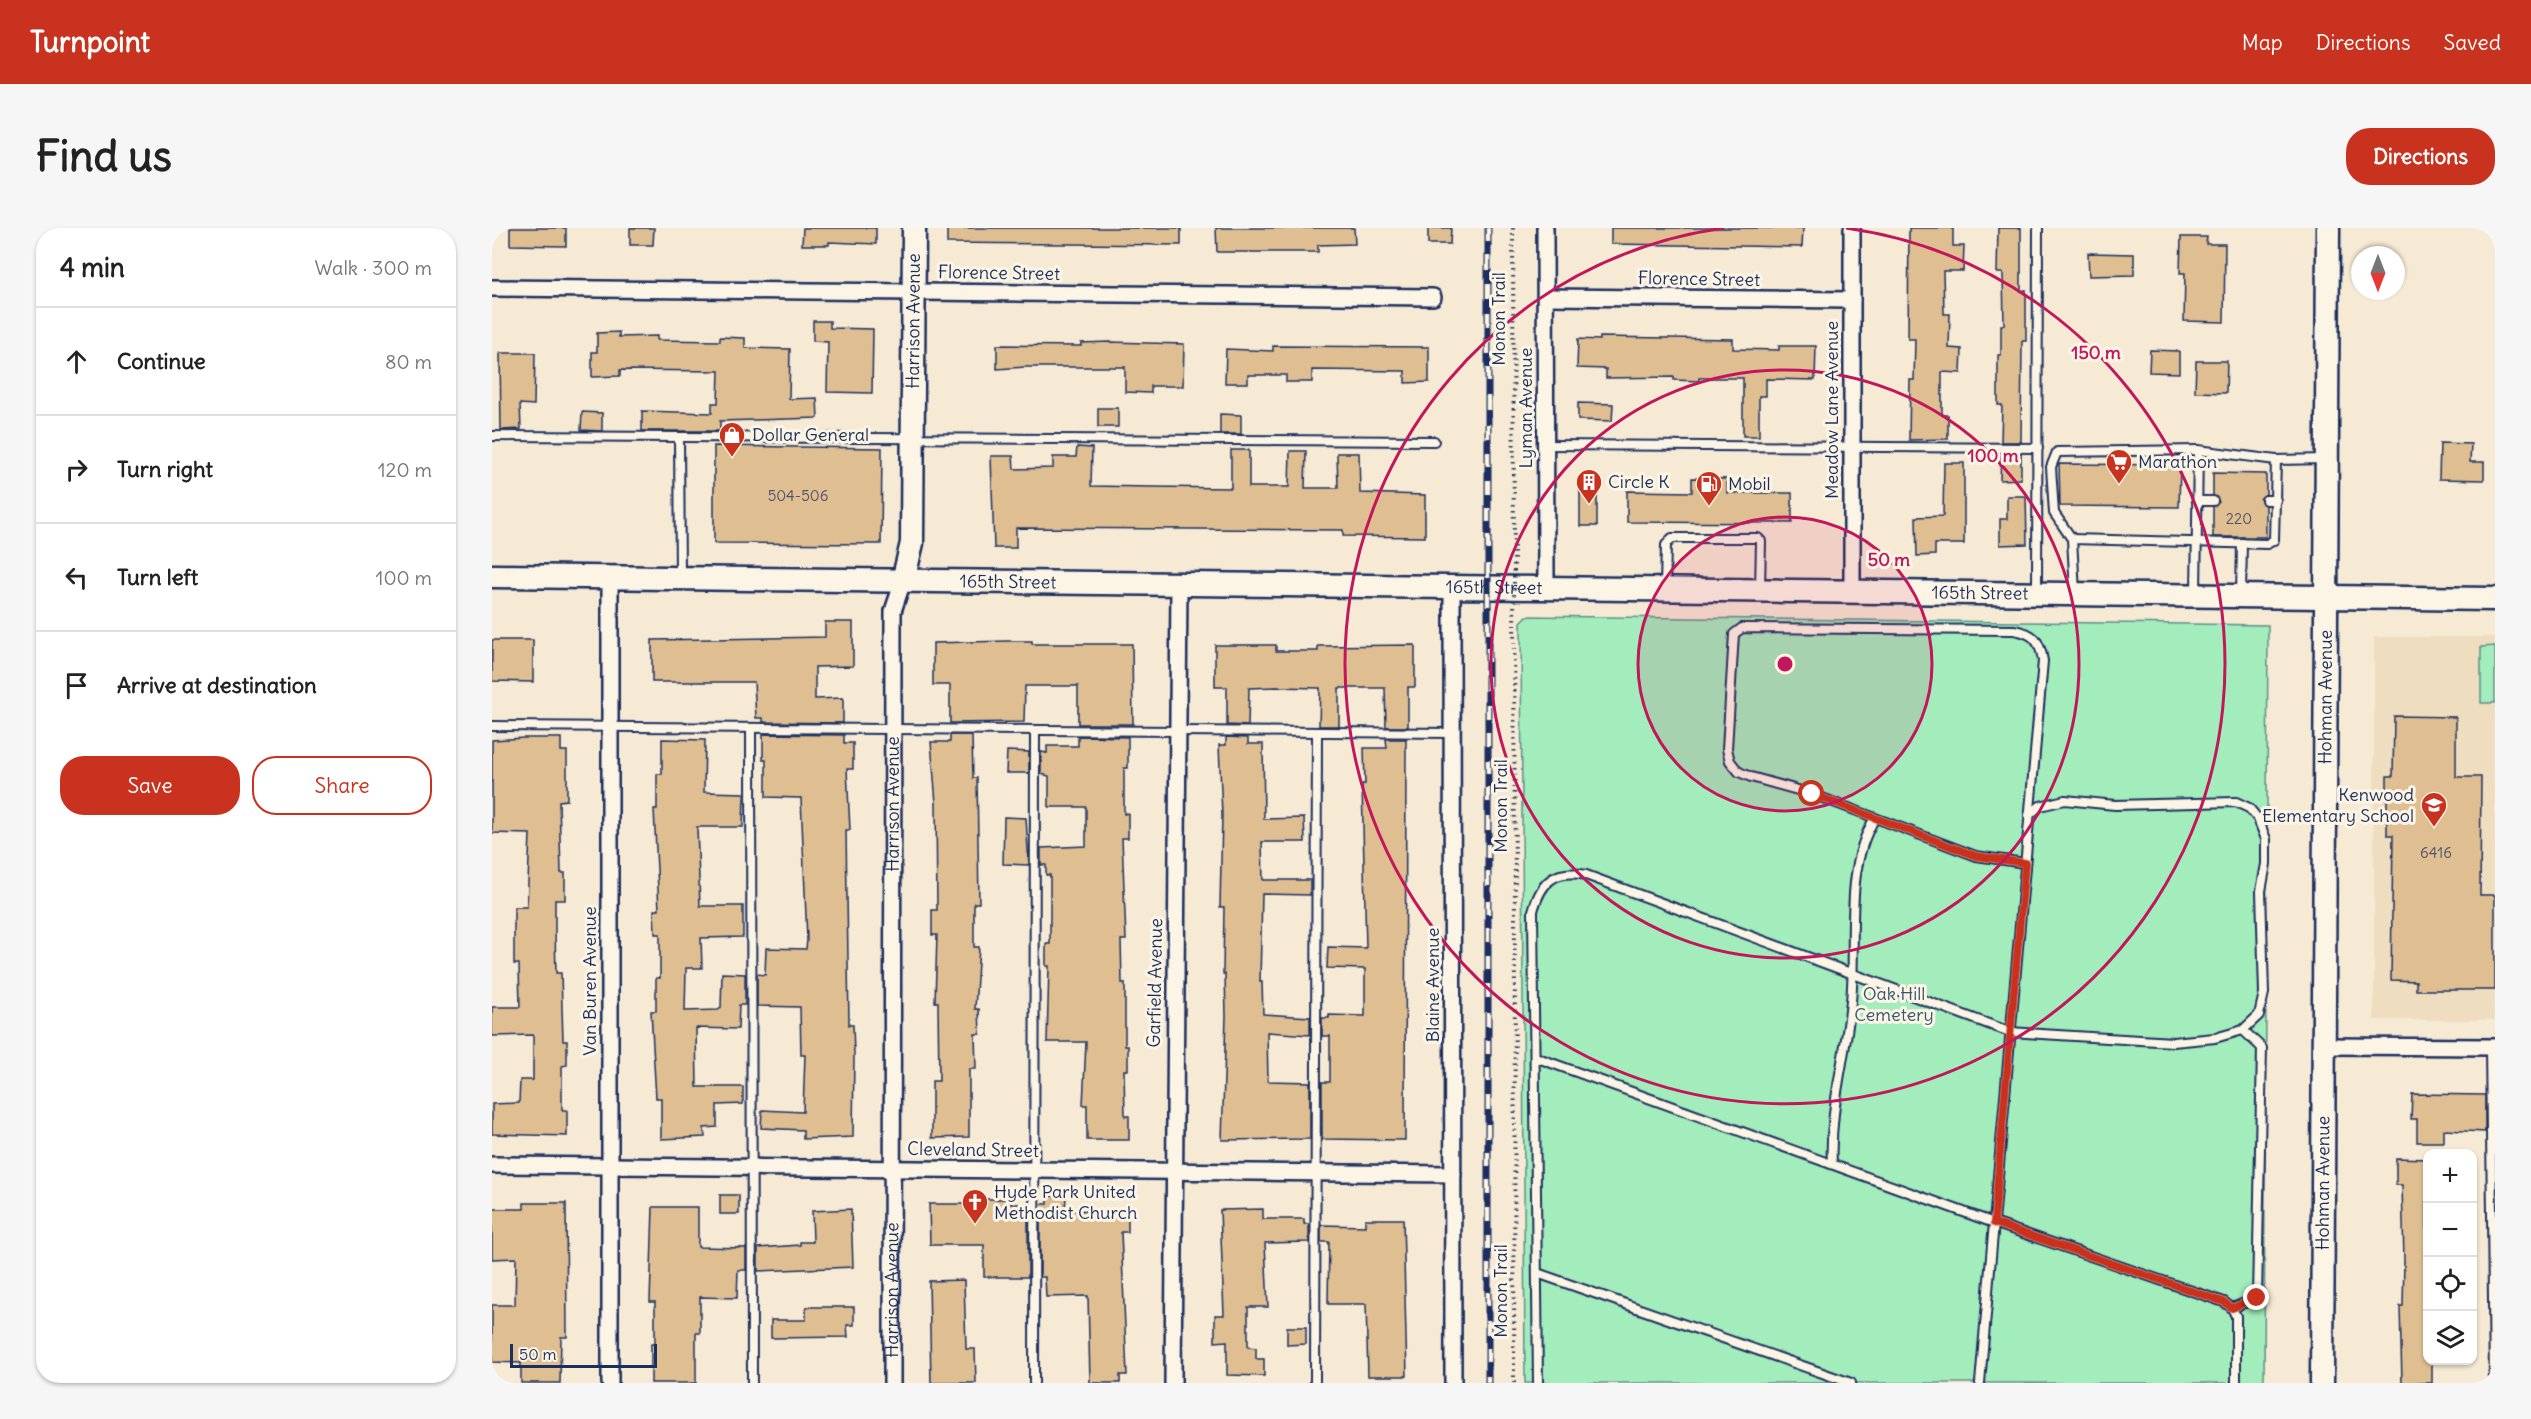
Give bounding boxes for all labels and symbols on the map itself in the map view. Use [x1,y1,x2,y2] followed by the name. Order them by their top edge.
[2351,246,2405,300] north arrow
[901,253,925,389] street label: Harrison Avenue
[938,260,1060,285] street label: Florence Street
[1638,266,1760,291] street label: Florence Street
[1487,272,1510,366] street label: Monon Trail
[1820,321,1843,499] street label: Meadow Lane Avenue
[2071,341,2121,364] text: 150 m
[1514,348,1537,468] street label: Lyman Avenue
[717,420,747,458] shop icon: Dollar General
[752,423,869,446] place label: Dollar General
[1968,444,2019,467] text: 100 m
[2104,447,2134,485] supermarket icon: Marathon
[2138,450,2217,473] place label: Marathon
[1574,467,1604,505] building icon: Circle K
[1694,469,1724,507] fuel station icon: Mobil
[1608,470,1669,493] place label: Circle K
[1728,472,1771,495] place label: Mobil
[768,486,828,505] house number: 504-506
[2226,509,2252,528] house number: 220
[1868,548,1910,571] text: 50 m
[959,569,1056,593] street label: 165th Street
[1445,575,1542,599] street label: 165th Street
[1931,581,2028,605] street label: 165th Street
[2313,630,2337,764] street label: Hohman Avenue
[1775,654,1795,674] centre of rings
[881,736,904,872] street label: Harrison Avenue
[1489,759,1512,853] street label: Monon Trail
[1798,780,1824,806] route start
[2262,783,2414,827] place label: Kenwood Elementary School
[2419,790,2449,828] school or university icon: Kenwood Elementary School
[2420,843,2452,862] house number: 6416
[578,906,601,1056] street label: Van Buren Avenue
[1142,918,1167,1048] street label: Garfield Avenue
[1421,928,1444,1042] street label: Blaine Avenue
[1854,982,1934,1026] park label: Oak Hill Cemetery
[2311,1116,2334,1250] street label: Hohman Avenue
[907,1137,1039,1162] street label: Cleveland Street
[994,1180,1137,1224] place label: Hyde Park United Methodist Church
[960,1187,990,1225] church icon: Hyde Park United Methodist Church
[880,1222,903,1358] street label: Harrison Avenue
[1489,1244,1512,1338] street label: Monon Trail
[2243,1284,2269,1310] route end
[510,1341,657,1368] scale bar

